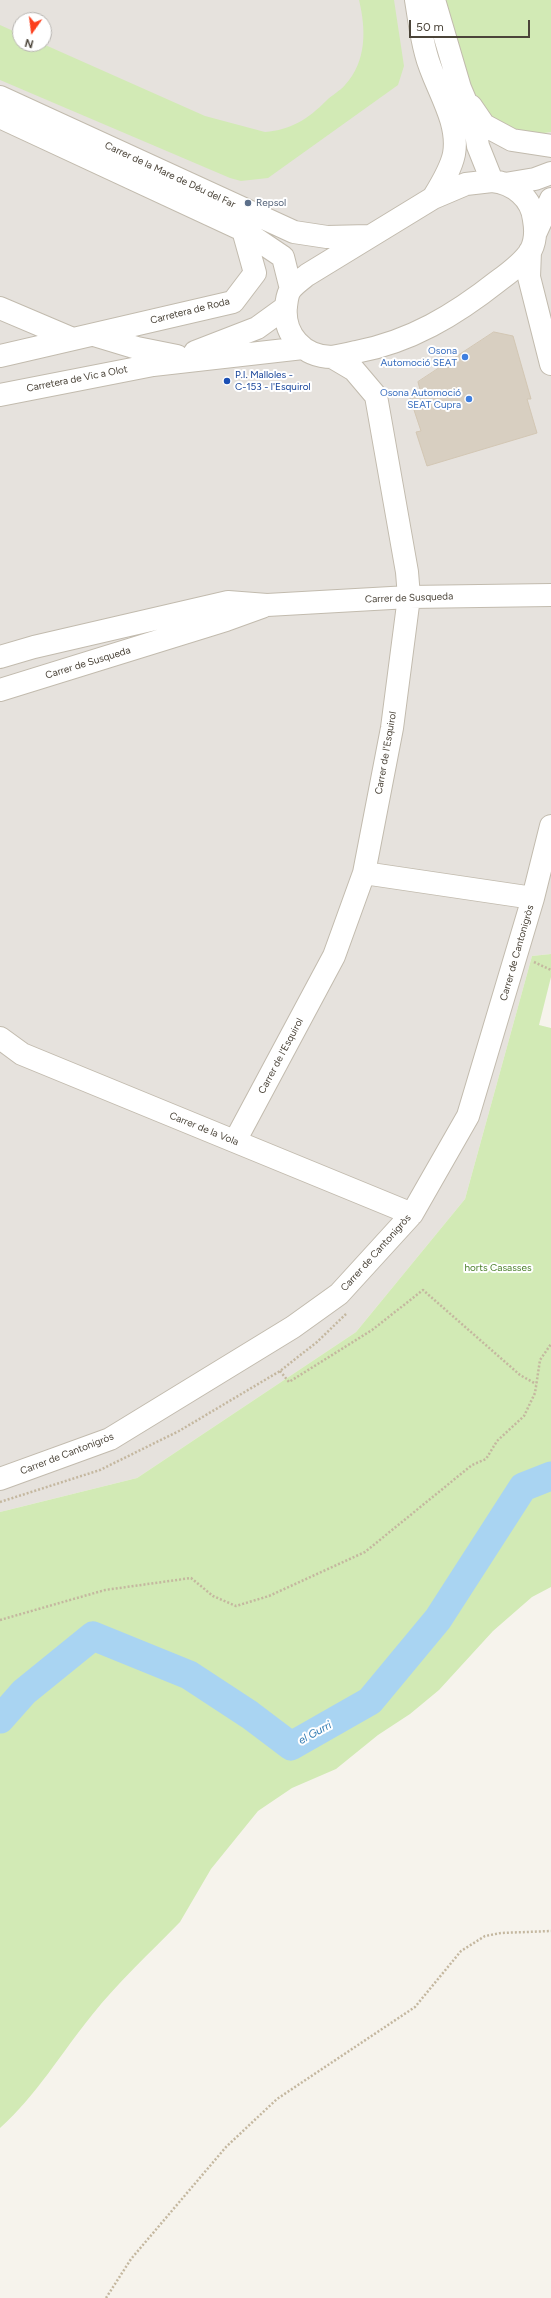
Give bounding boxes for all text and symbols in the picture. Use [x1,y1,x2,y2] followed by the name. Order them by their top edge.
[12,12,52,52] north arrow
[411,12,532,38] scale bar
[416,20,444,34] text: 50 m
[24,36,35,50] text: N
[103,139,237,211] street label: Carrer de la Mare de Déu del Far
[256,197,286,209] place label: Repsol
[243,198,253,208] marker: Repsol
[149,295,231,327] street label: Carretera de Roda
[381,345,457,368] place label: Osona Automoció SEAT
[460,352,470,362] marker: Osona Automoció SEAT
[25,363,129,395] street label: Carretera de Vic a Olot
[235,369,311,392] place label: P.I. Malloles - C-153 - l'Esquirol
[222,376,232,386] marker: P.I. Malloles - C-153 - l'Esquirol
[380,387,461,410] place label: Osona Automoció SEAT Cupra
[464,394,474,404] marker: Osona Automoció SEAT Cupra
[365,590,453,606] street label: Carrer de Susqueda
[44,644,132,682] street label: Carrer de Susqueda
[373,711,399,795] street label: Carrer de l'Esquirol
[498,904,536,1002] street label: Carrer de Cantonigròs
[256,1016,306,1096] street label: Carrer de l'Esquirol
[168,1110,240,1148] street label: Carrer de la Vola
[338,1212,414,1294] street label: Carrer de Cantonigròs
[464,1262,532,1274] park label: horts Casasses
[19,1431,115,1477] street label: Carrer de Cantonigròs
[296,1719,334,1747] water label: el Gurri

